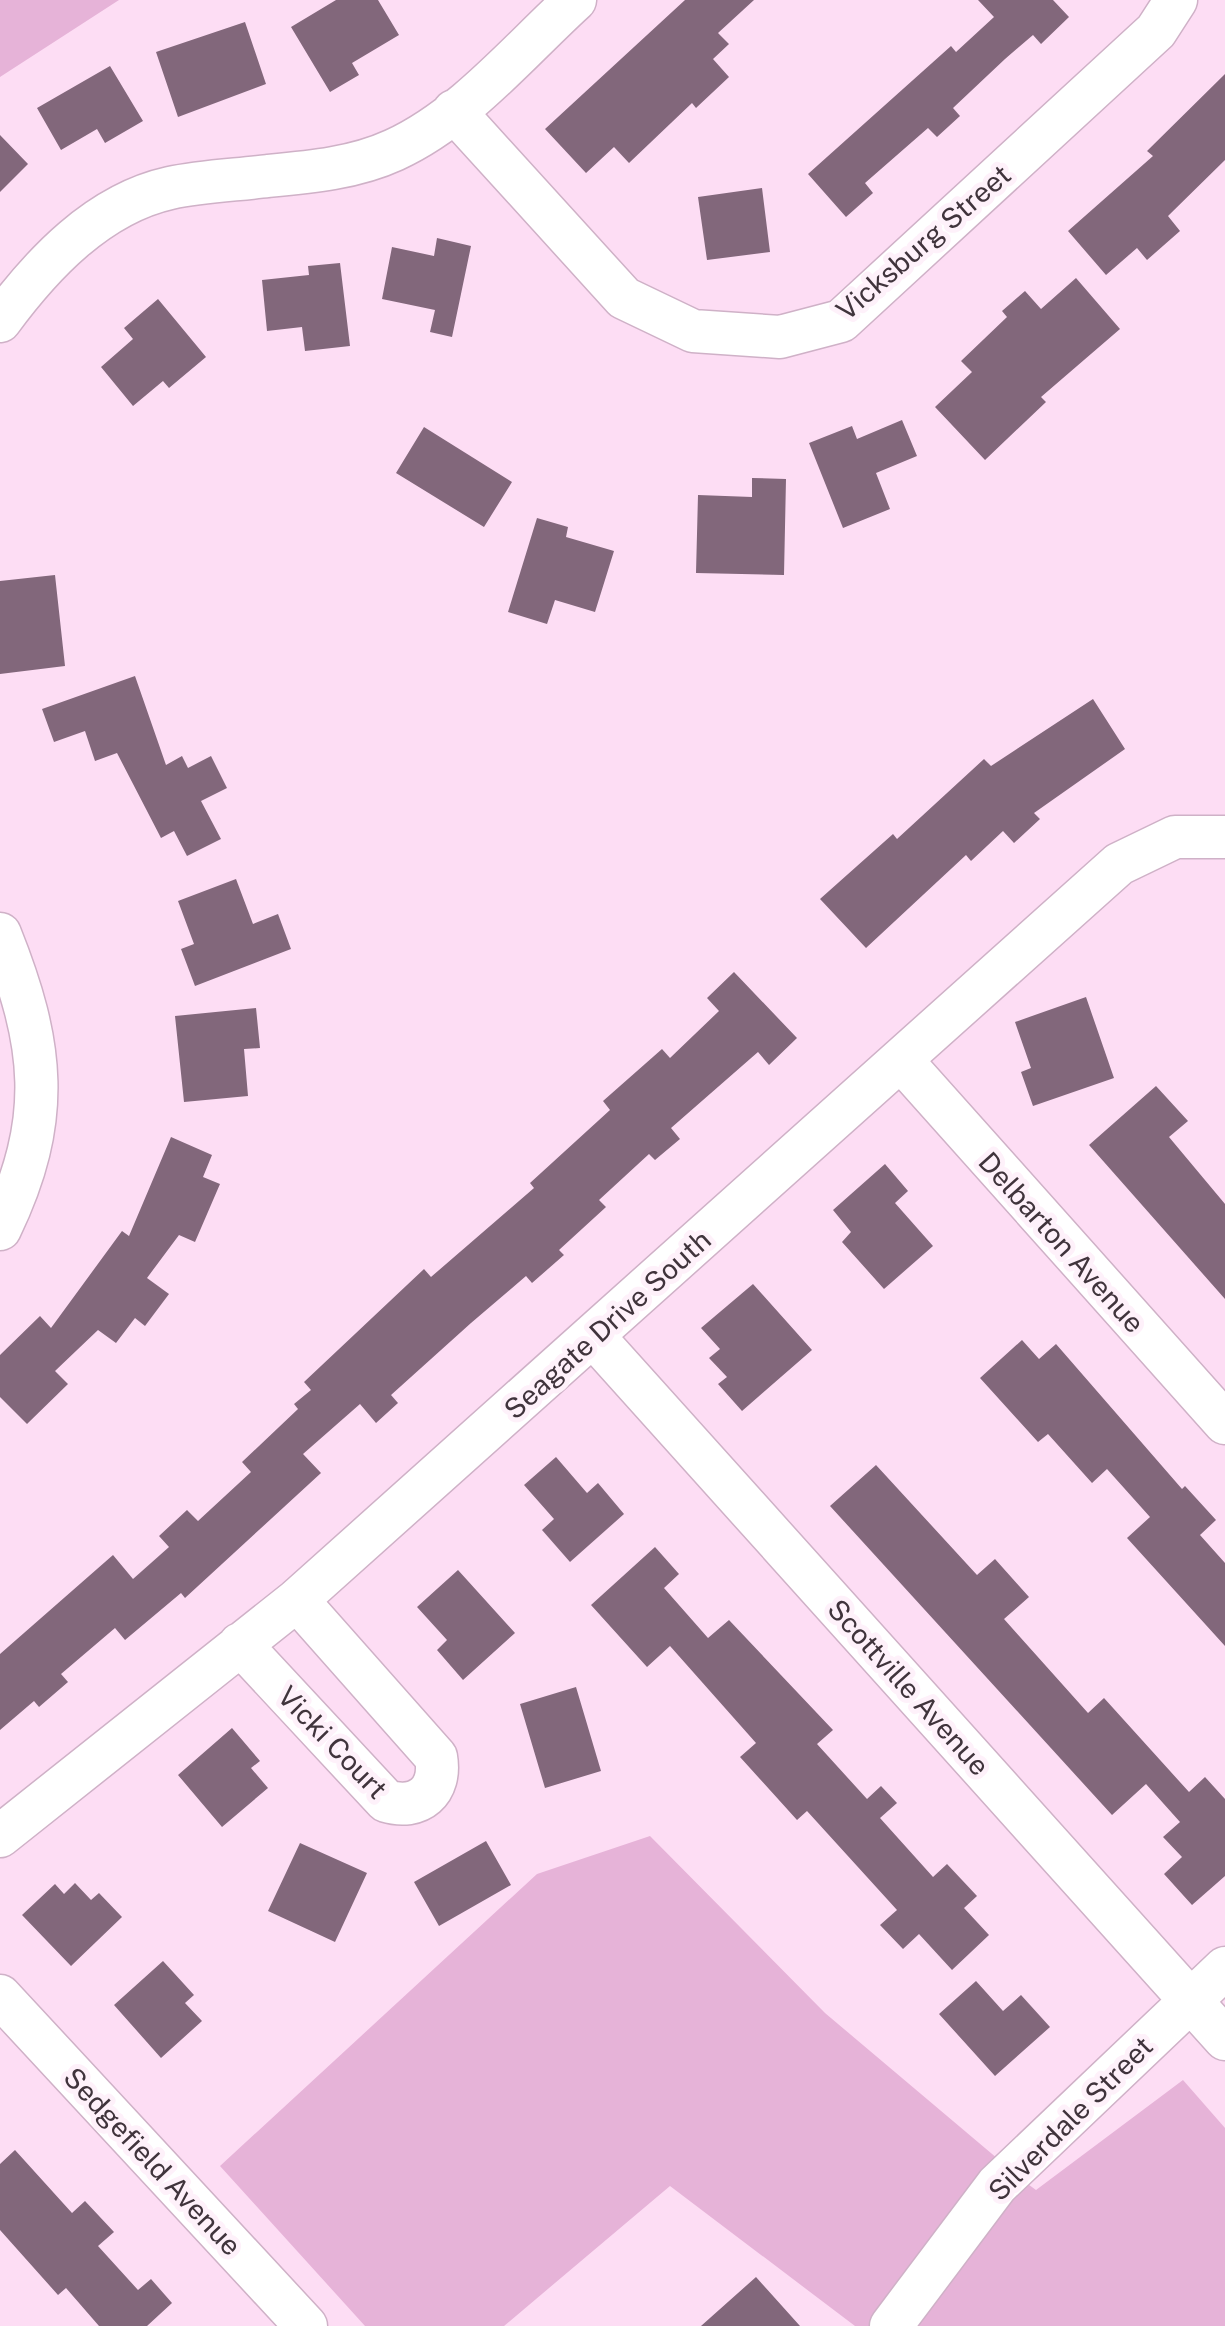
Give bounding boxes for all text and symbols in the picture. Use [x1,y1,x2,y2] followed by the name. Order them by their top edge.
[829,157,1017,327] street label: Vicksburg Street
[972,1145,1152,1339] street label: Delbarton Avenue
[497,1223,717,1425] street label: Seagate Drive South
[821,1592,997,1782] street label: Scottville Avenue
[271,1679,395,1805] street label: Vicki Court
[981,2029,1159,2207] street label: Silverdale Street
[57,2060,249,2262] street label: Sedgefield Avenue

